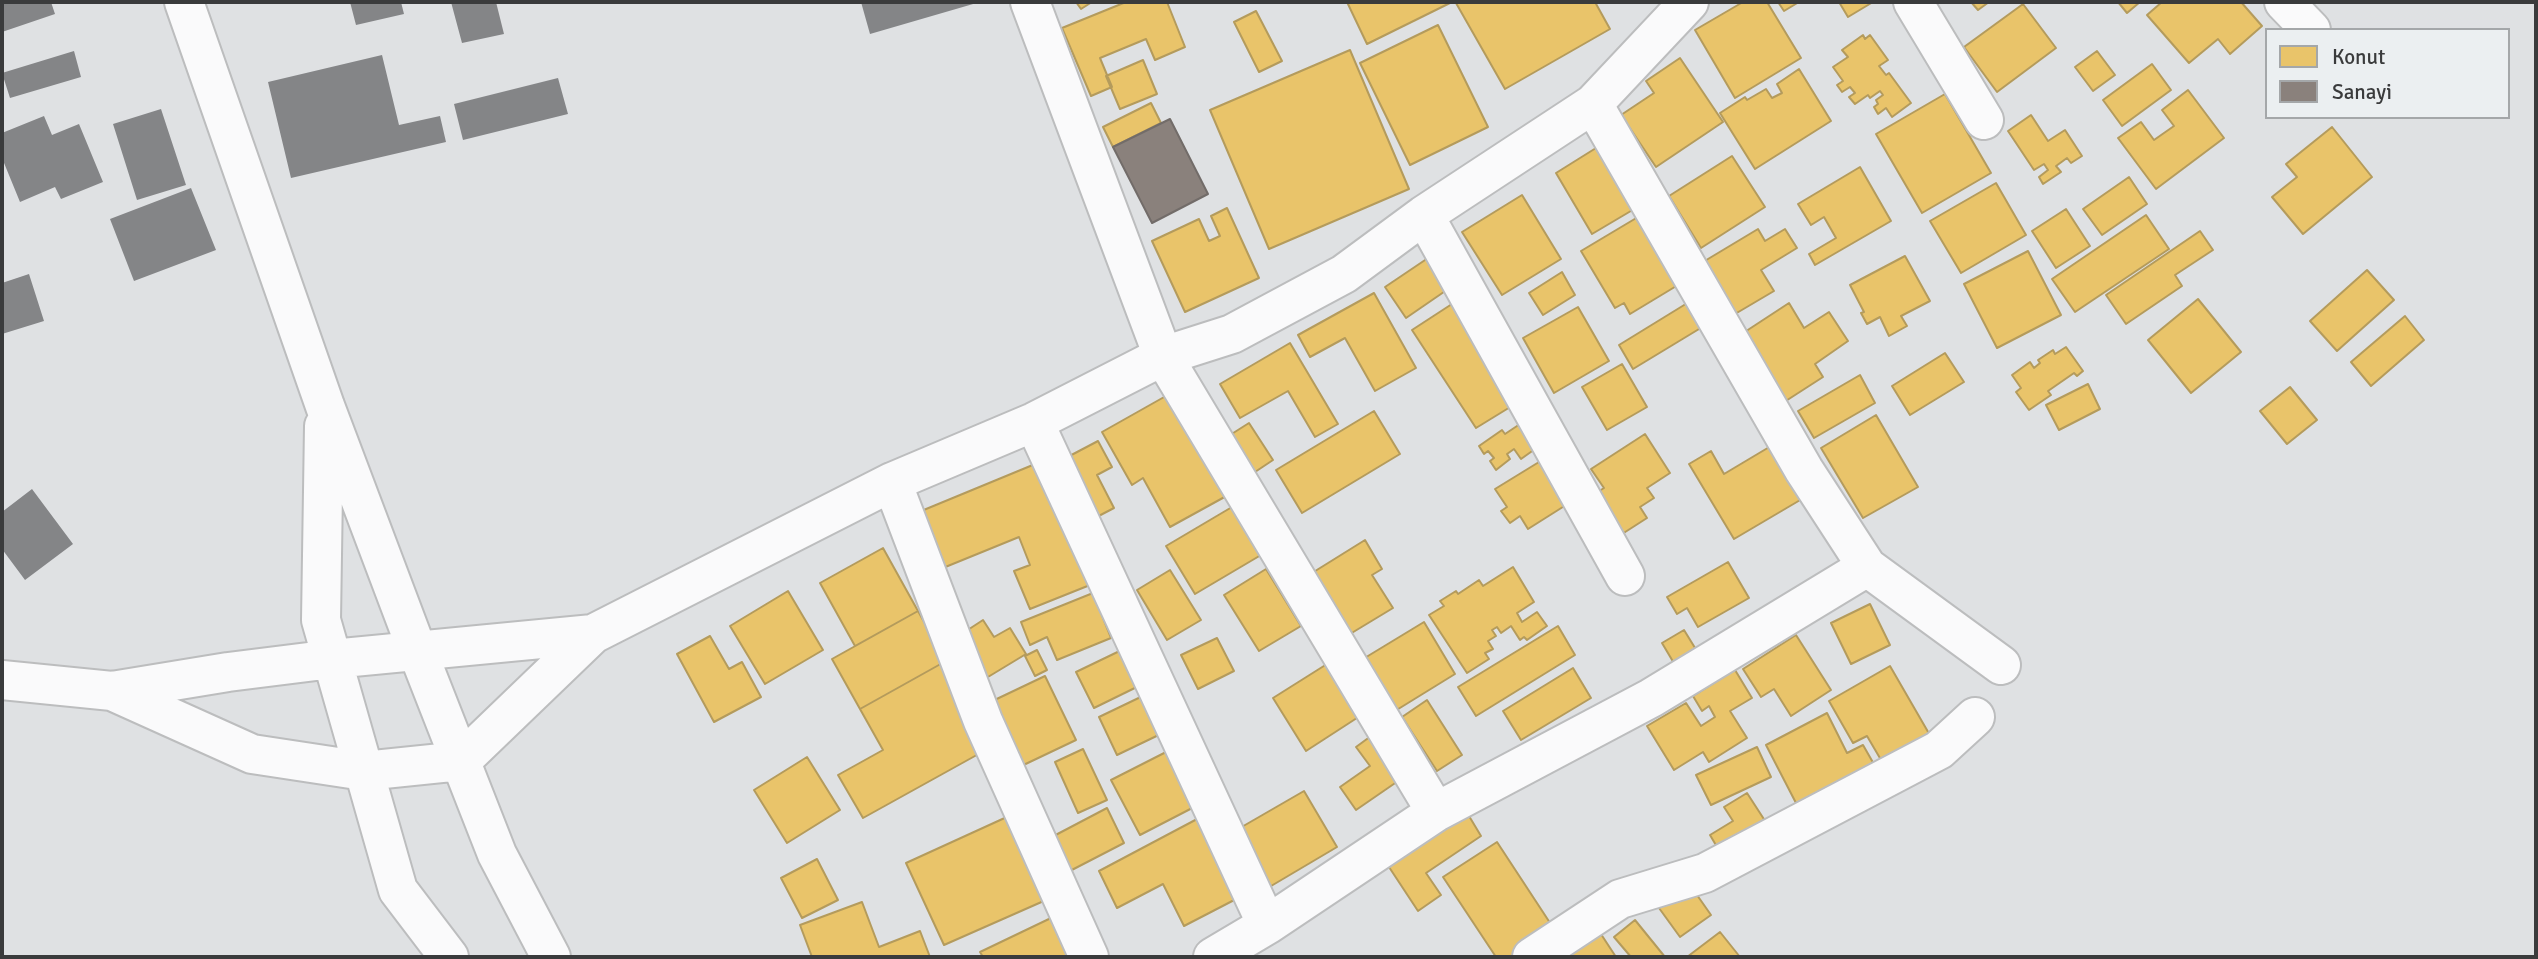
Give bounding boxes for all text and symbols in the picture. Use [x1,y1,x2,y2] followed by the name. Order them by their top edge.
[2265,28,2510,119] legend
[2332,44,2385,70] text: Konut
[2332,79,2392,105] text: Sanayi

